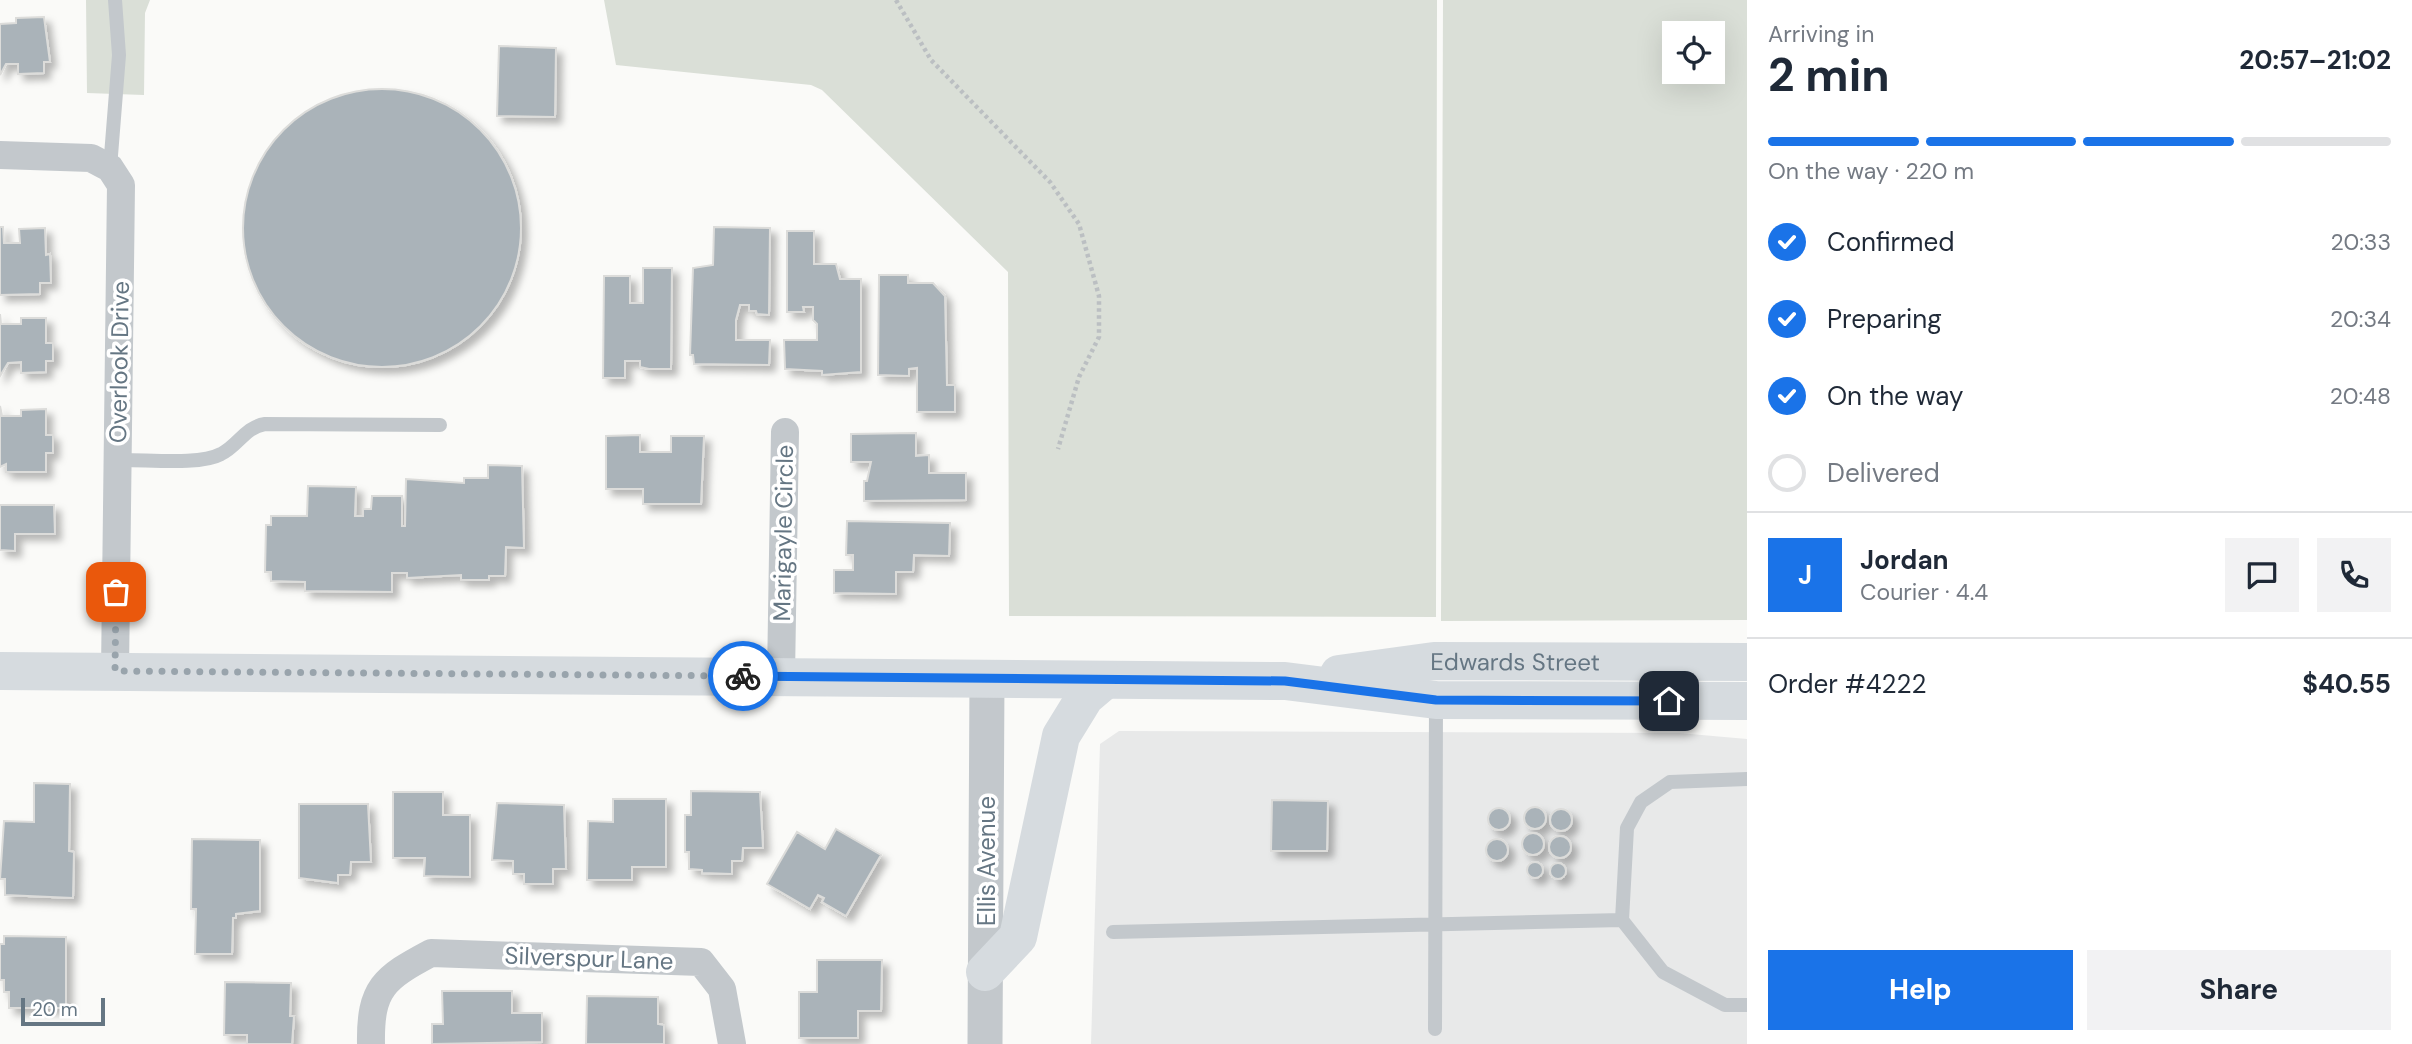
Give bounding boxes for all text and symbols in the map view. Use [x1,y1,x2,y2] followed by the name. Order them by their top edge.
[1768,19,1874,49] text: Arriving in
[1662,21,1725,84] map controls
[1662,21,1725,84] button: locate
[2239,43,2391,77] text: 20:57–21:02
[1768,45,1890,105] text: 2 min
[1768,156,1974,186] text: On the way · 220 m
[1768,223,1806,261] icon: check
[1827,225,1954,259] text: Confirmed
[2330,227,2391,257] text: 20:33
[102,281,136,443] street label: Overlook Drive
[1768,300,1806,338] icon: check
[1827,302,1942,336] text: Preparing
[2330,304,2391,334] text: 20:34
[1768,377,1806,415] icon: check
[1827,379,1963,413] text: On the way
[2330,381,2391,411] text: 20:48
[766,444,800,622] street label: Marigayle Circle
[1827,456,1940,490] text: Delivered
[2225,538,2299,612] button: chat
[2317,538,2391,612] button: phone
[1860,543,1949,577] text: Jordan
[1798,558,1812,592] text: J
[86,562,146,622] pin
[97,573,135,611] icon: bag
[1860,577,1988,607] text: Courier · 4.4
[708,641,778,711] courier
[1430,645,1600,677] street label: Edwards Street
[724,657,762,695] icon: bike
[1768,667,1926,701] text: Order #4222
[2302,667,2391,701] text: $40.55
[1639,671,1699,731] pin
[1650,682,1688,720] icon: home
[971,796,1002,926] street label: Ellis Avenue
[504,940,674,976] street label: Silverspur Lane
[1768,950,2073,1030] button: Help
[2087,950,2391,1030] button: Share
[21,995,105,1027] scale bar
[32,997,78,1022] text: 20 m

